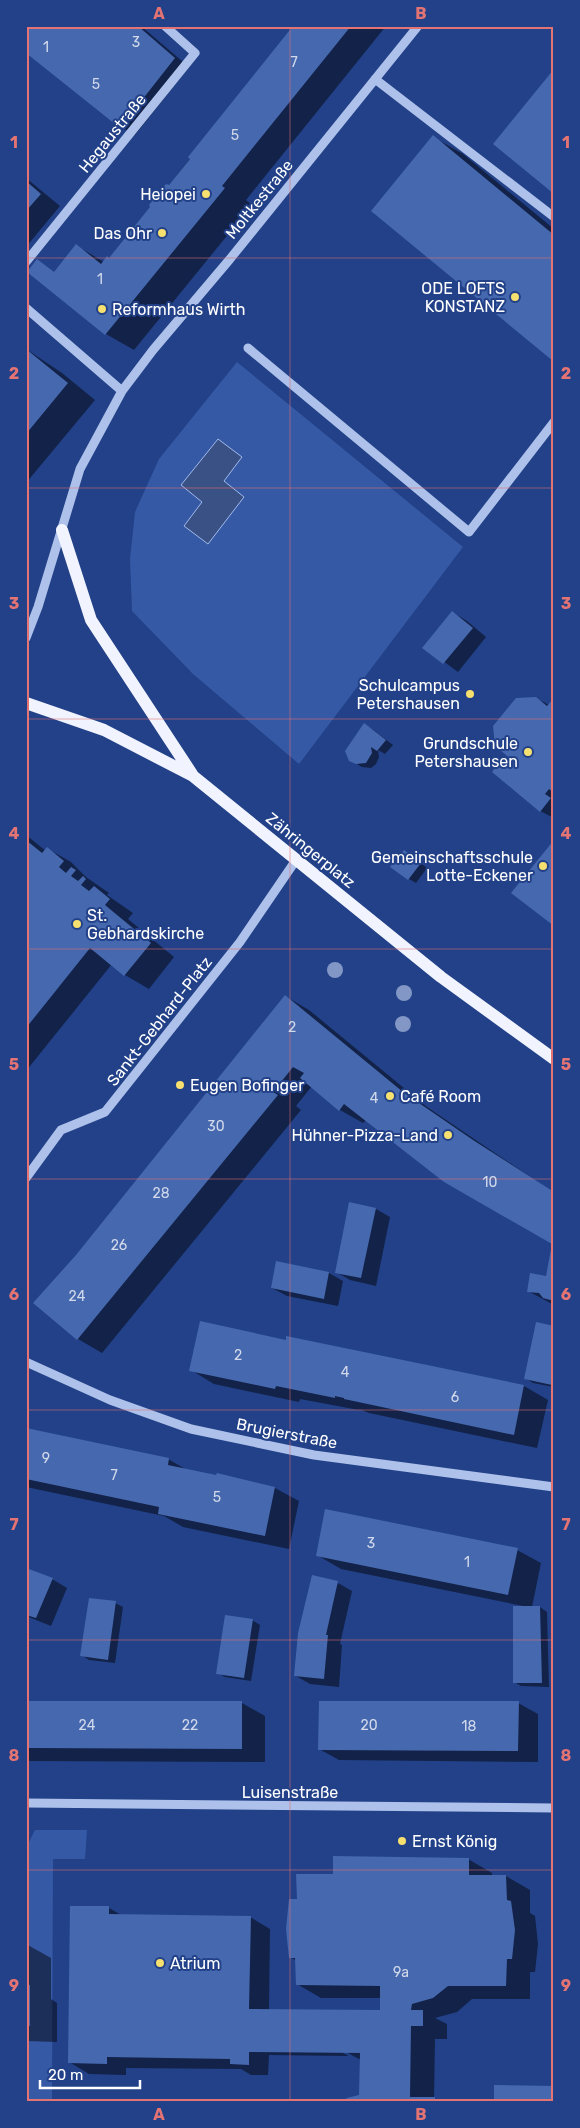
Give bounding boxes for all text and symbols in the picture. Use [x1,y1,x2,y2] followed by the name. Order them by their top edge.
[153,4,165,23] text: A
[415,4,427,23] text: B
[132,34,140,51] house number: 3
[43,39,49,56] house number: 1
[290,54,298,71] house number: 7
[92,76,100,93] house number: 5
[75,90,150,177] street label: Hegaustraße
[231,127,239,144] house number: 5
[10,133,18,152] text: 1
[562,133,570,152] text: 1
[222,156,297,243] street label: Moltkestraße
[140,185,196,204] place label: Heiopei
[200,188,212,200] marker: Heiopei
[93,224,152,243] place label: Das Ohr
[156,227,168,239] marker: Das Ohr
[97,271,103,288] house number: 1
[421,279,505,316] place label: ODE LOFTS KONSTANZ
[509,291,521,303] marker: ODE LOFTS KONSTANZ
[112,300,246,319] place label: Reformhaus Wirth
[96,303,108,315] marker: Reformhaus Wirth
[9,364,19,383] text: 2
[561,364,571,383] text: 2
[9,594,19,613] text: 3
[561,594,571,613] text: 3
[356,676,460,713] place label: Schulcampus Petershausen
[464,688,476,700] marker: Schulcampus Petershausen
[414,734,518,771] place label: Grundschule Petershausen
[522,746,534,758] marker: Grundschule Petershausen
[262,809,359,892] street label: Zähringerplatz
[9,824,20,843] text: 4
[561,824,572,843] text: 4
[371,848,533,885] place label: Gemeinschaftsschule Lotte-Eckener
[537,860,549,872] marker: Gemeinschaftsschule Lotte-Eckener
[87,906,204,943] place label: St. Gebhardskirche
[71,918,83,930] marker: St. Gebhardskirche
[103,953,216,1090] street label: Sankt-Gebhard-Platz
[288,1019,296,1036] house number: 2
[9,1055,19,1074] text: 5
[561,1055,571,1074] text: 5
[190,1076,304,1095] place label: Eugen Bofinger
[174,1079,186,1091] marker: Eugen Bofinger
[400,1087,481,1106] place label: Café Room
[370,1090,379,1107] house number: 4
[384,1090,396,1102] marker: Café Room
[207,1118,225,1135] house number: 30
[292,1126,438,1145] place label: Hühner-Pizza-Land
[442,1129,454,1141] marker: Hühner-Pizza-Land
[483,1174,498,1191] house number: 10
[152,1185,170,1202] house number: 28
[111,1237,127,1254] house number: 26
[9,1285,19,1304] text: 6
[561,1285,571,1304] text: 6
[69,1288,86,1305] house number: 24
[234,1347,242,1364] house number: 2
[341,1364,350,1381] house number: 4
[451,1389,459,1406] house number: 6
[235,1414,339,1453] street label: Brugierstraße
[42,1450,50,1467] house number: 9
[110,1467,118,1484] house number: 7
[213,1489,221,1506] house number: 5
[9,1515,19,1534] text: 7
[561,1515,571,1534] text: 7
[367,1535,375,1552] house number: 3
[464,1554,470,1571] house number: 1
[79,1717,96,1734] house number: 24
[182,1717,198,1734] house number: 22
[360,1717,378,1734] house number: 20
[462,1718,477,1735] house number: 18
[9,1746,20,1765] text: 8
[561,1746,572,1765] text: 8
[242,1783,338,1802] street label: Luisenstraße
[412,1832,497,1851] place label: Ernst König
[396,1835,408,1847] marker: Ernst König
[170,1954,220,1973] place label: Atrium
[154,1957,166,1969] marker: Atrium
[393,1964,409,1981] house number: 9a
[9,1976,19,1995] text: 9
[561,1976,571,1995] text: 9
[40,2058,140,2090] scale bar
[48,2066,83,2084] text: 20 m
[153,2105,165,2124] text: A
[415,2105,427,2124] text: B

